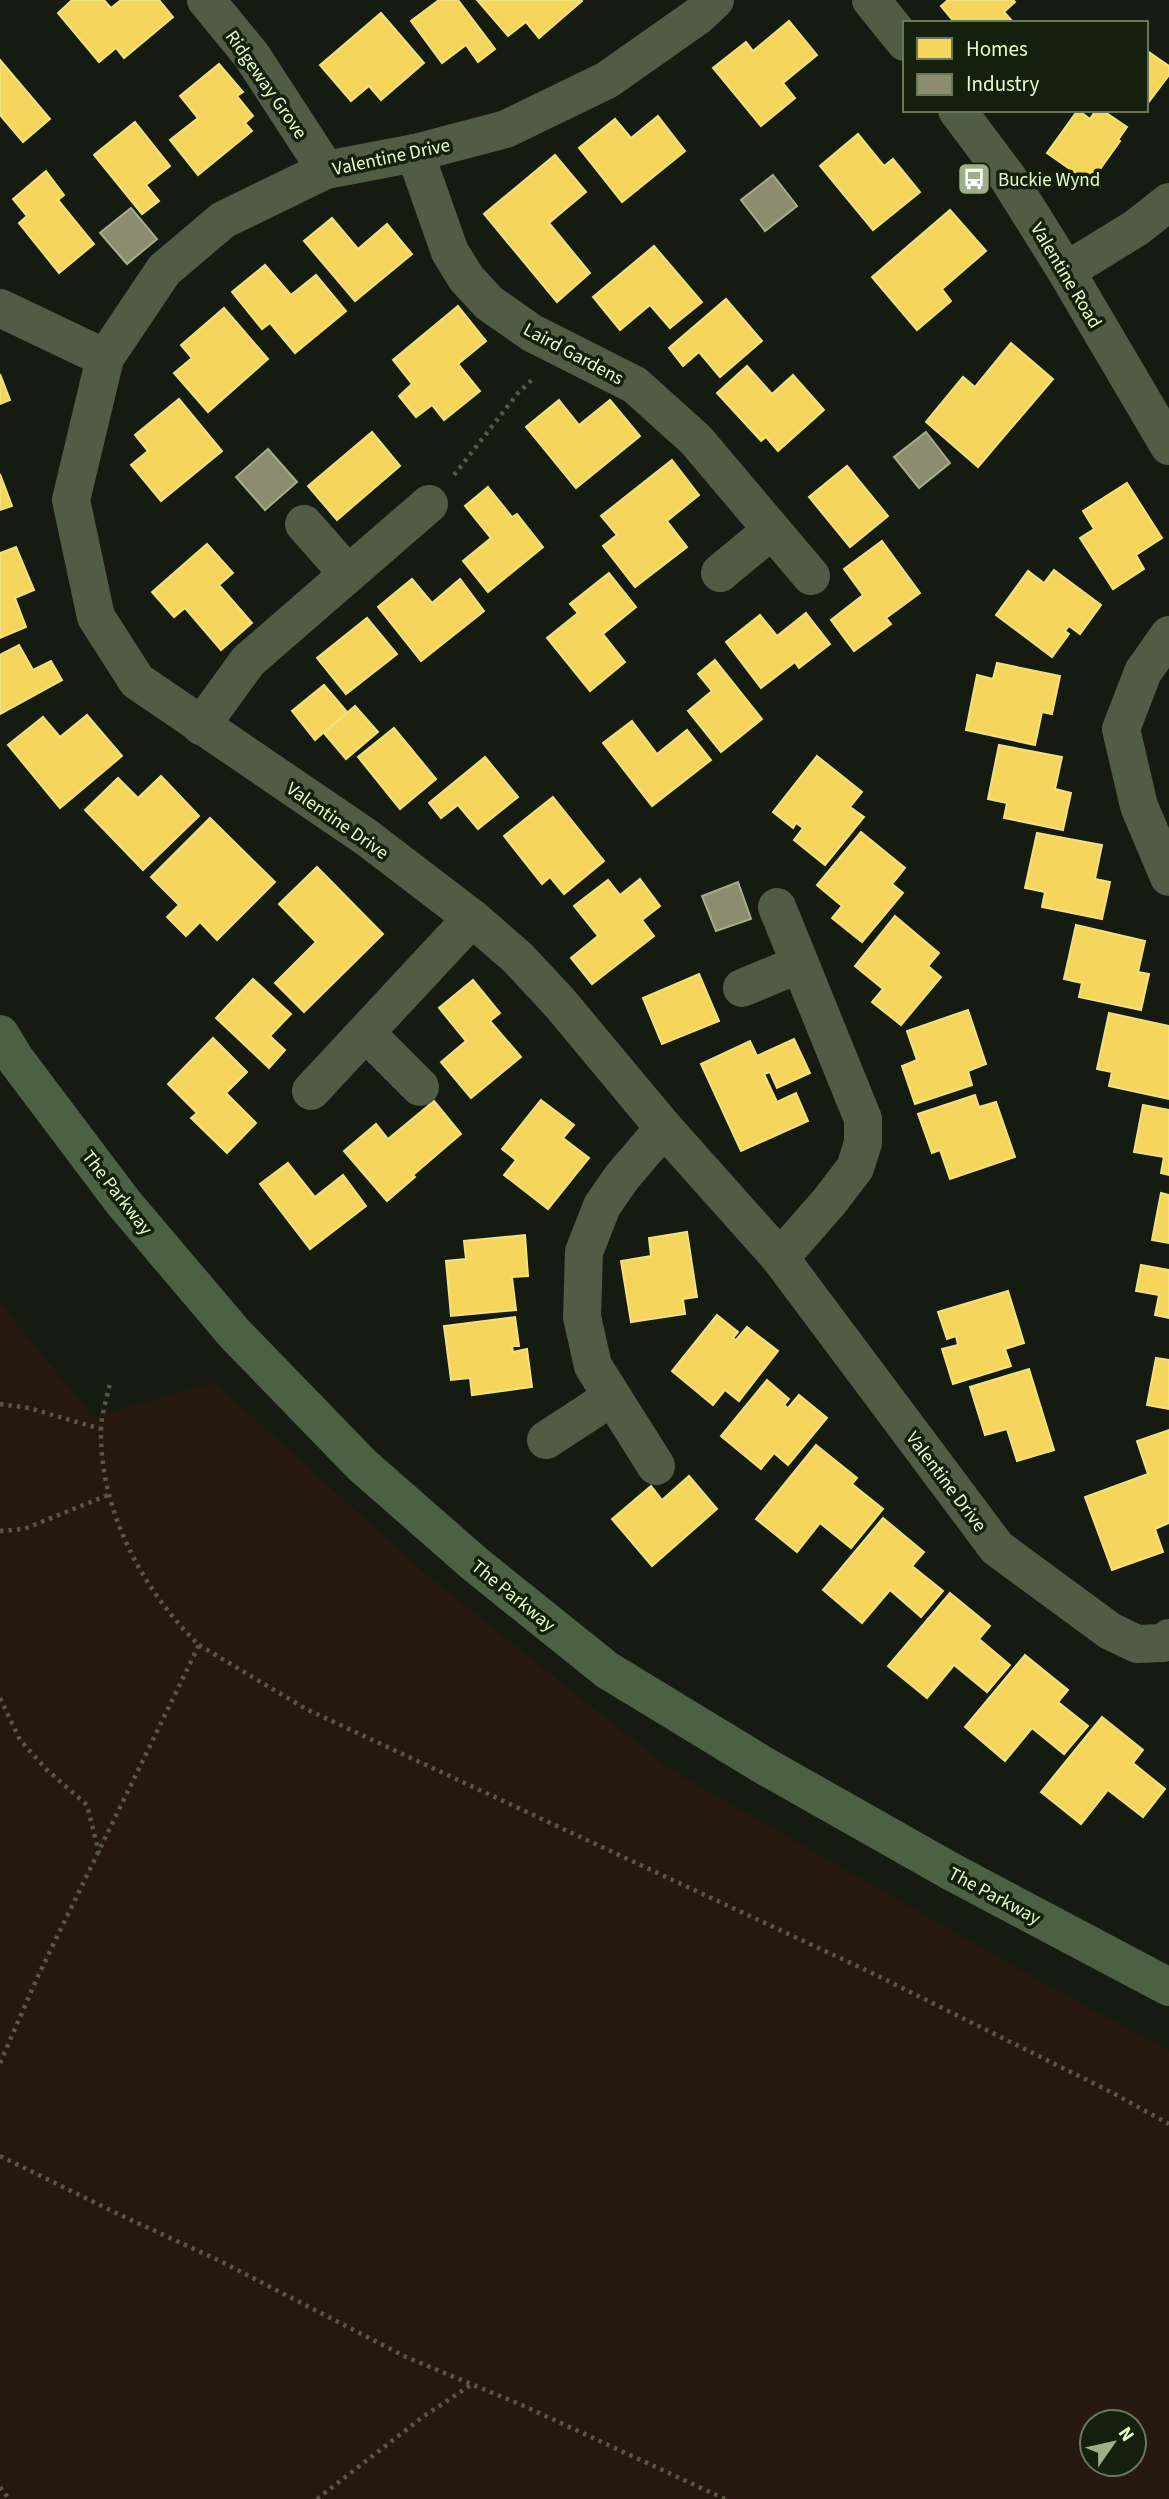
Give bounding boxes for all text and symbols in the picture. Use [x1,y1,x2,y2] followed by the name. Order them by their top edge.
[903,21,1148,112] legend
[218,25,313,145] street label: Ridgeway Grove
[966,34,1028,64] text: Homes
[966,69,1039,99] text: Industry
[330,132,453,183] street label: Valentine Drive
[955,160,993,198] bus stop icon: Buckie Wynd
[998,167,1100,194] place label: Buckie Wynd
[1023,218,1108,334] street label: Valentine Road
[518,317,628,392] street label: Laird Gardens
[280,776,394,867] street label: Valentine Drive
[75,1145,159,1241] street label: The Parkway
[899,1426,993,1538] street label: Valentine Drive
[465,1554,561,1639] street label: The Parkway
[943,1861,1045,1932] street label: The Parkway
[1078,2408,1148,2478] north arrow
[1111,2422,1141,2447] text: N

